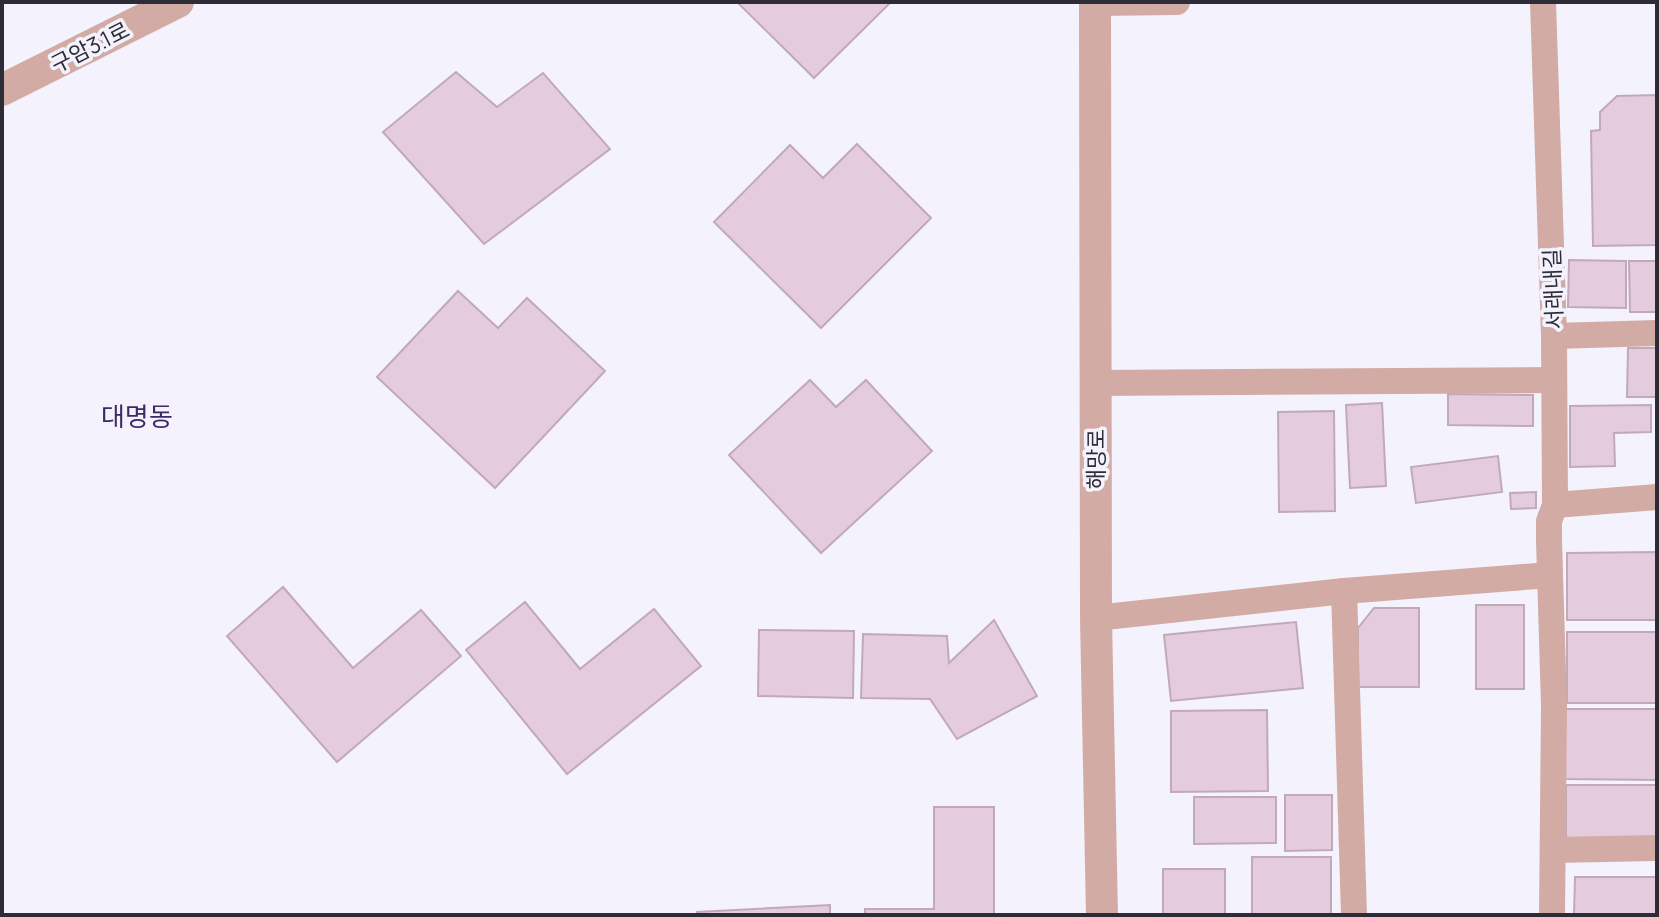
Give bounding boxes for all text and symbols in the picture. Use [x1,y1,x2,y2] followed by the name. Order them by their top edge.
[46,14,134,80] street label: 구암3.1로
[1537,248,1569,330] street label: 서래내길
[101,398,173,434] district label: 대명동
[1081,429,1111,489] street label: 해망로

